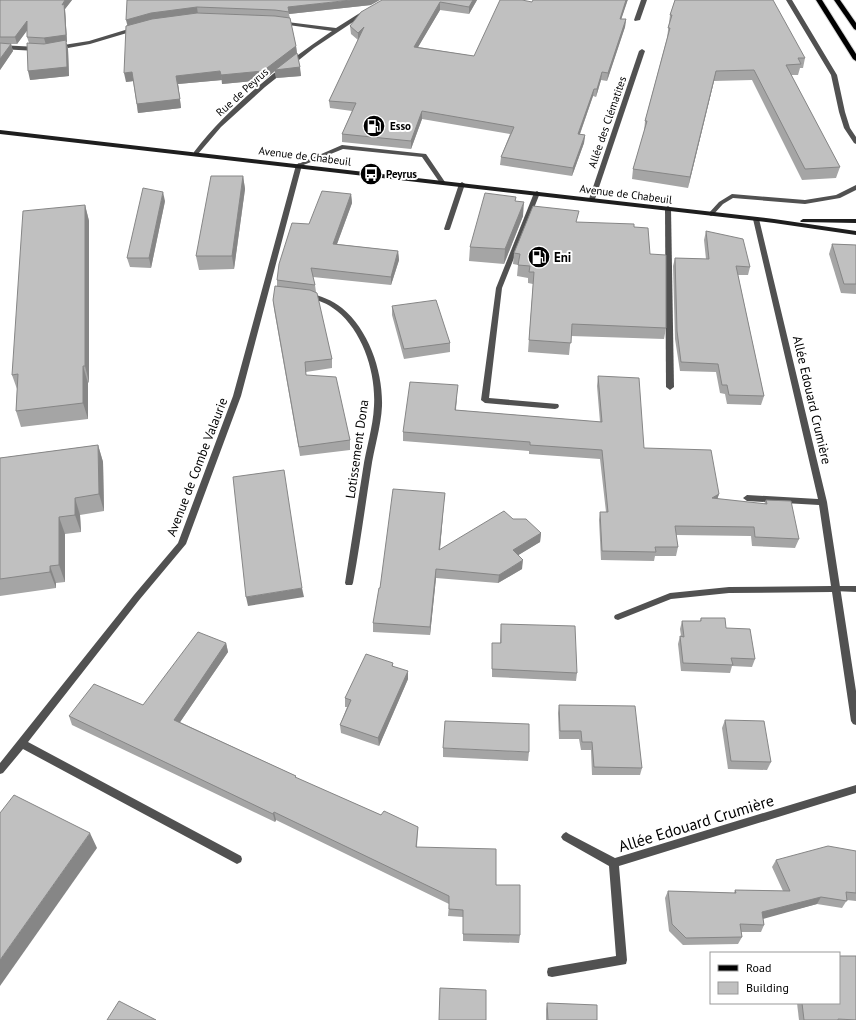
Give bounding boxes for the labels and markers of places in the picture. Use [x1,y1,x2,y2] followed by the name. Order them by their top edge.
[361,113,387,139] fuel station icon: Esso
[390,119,411,133] place label: Esso
[358,161,384,187] bus stop icon: Peyrus
[386,167,417,181] place label: Peyrus
[526,244,552,270] fuel station icon: Eni
[554,249,571,266] place label: Eni

